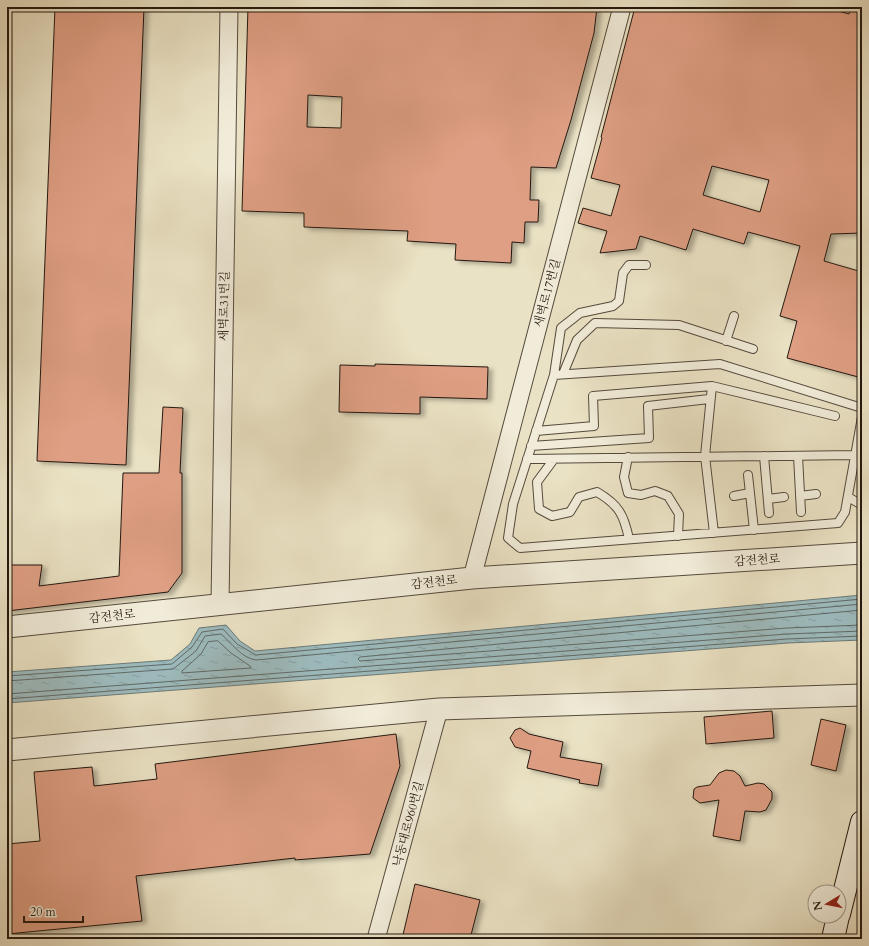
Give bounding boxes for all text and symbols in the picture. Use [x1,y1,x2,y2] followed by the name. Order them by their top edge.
[530,257,564,329] street label: 새벽로17번길
[215,271,233,341] street label: 새벽로31번길
[733,550,781,570] street label: 감전천로
[410,572,458,592] street label: 감전천로
[88,606,136,626] street label: 감전천로
[389,779,427,869] street label: 낙동대로960번길
[807,884,847,924] north arrow
[24,898,83,924] scale bar
[809,899,826,912] text: N
[30,904,57,920] text: 20 m

